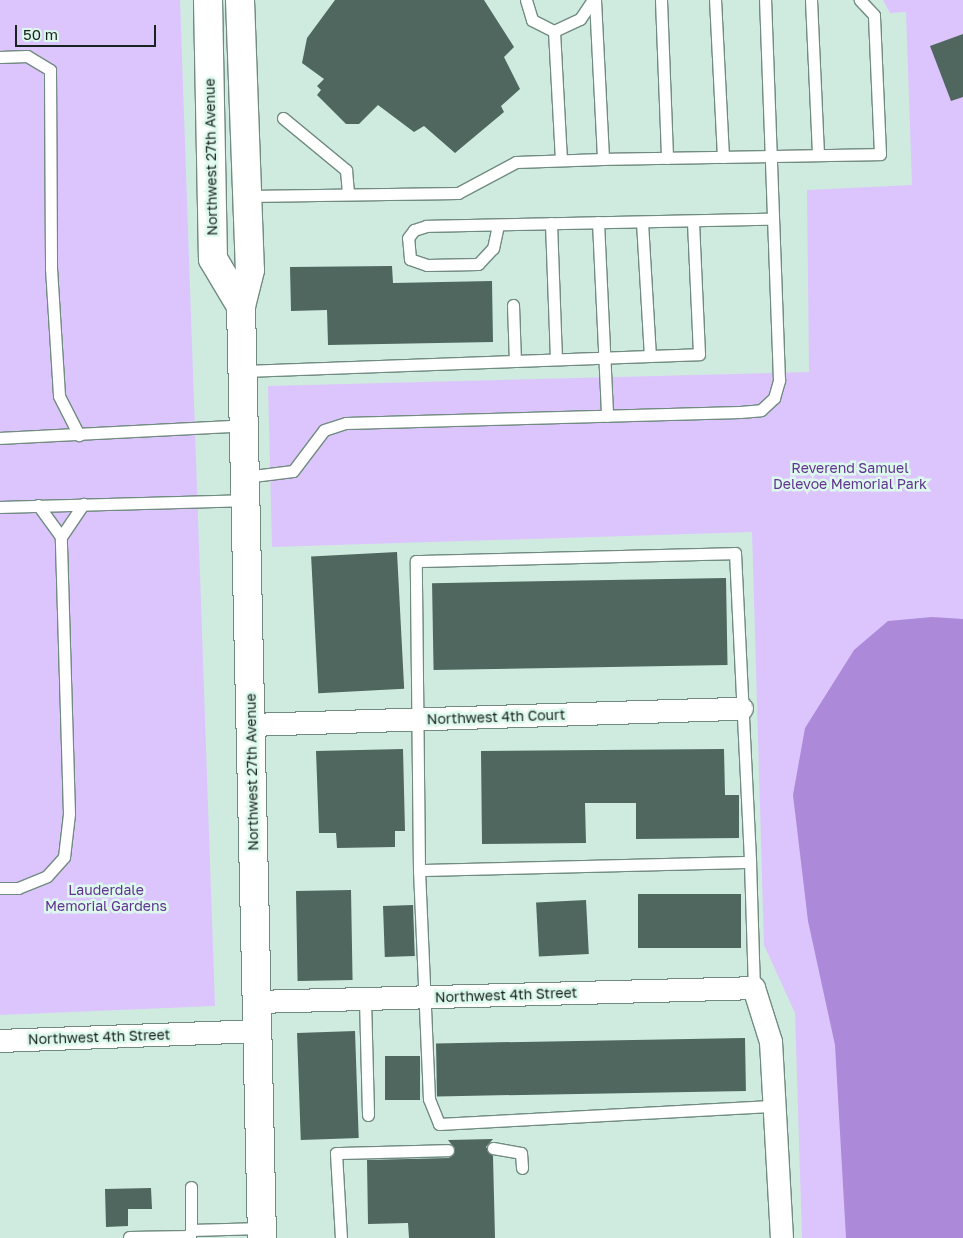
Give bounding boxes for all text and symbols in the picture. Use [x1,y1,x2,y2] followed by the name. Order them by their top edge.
[18,15,159,47] scale bar
[23,25,58,43] text: 50 m
[201,78,221,236] street label: Northwest 27th Avenue
[773,460,927,492] park label: Reverend Samuel Delevoe Memorial Park
[242,693,262,851] street label: Northwest 27th Avenue
[426,706,566,728] street label: Northwest 4th Court
[45,882,167,914] park label: Lauderdale Memorial Gardens
[435,984,577,1006] street label: Northwest 4th Street
[28,1026,170,1048] street label: Northwest 4th Street

